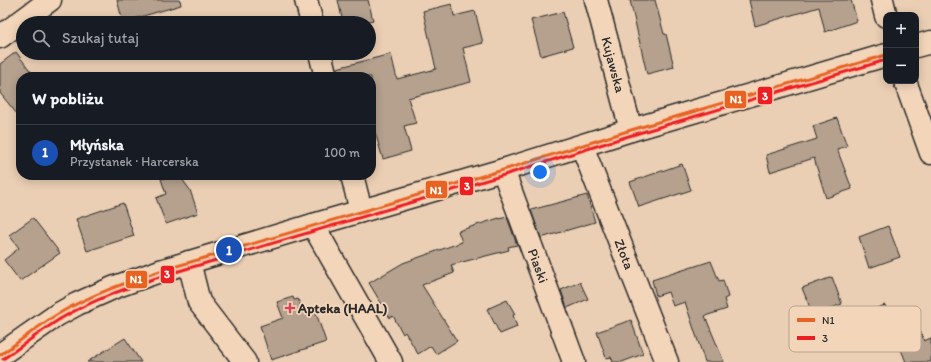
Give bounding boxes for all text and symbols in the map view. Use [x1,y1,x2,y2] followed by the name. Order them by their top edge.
[883,12,919,84] map controls
[883,12,919,48] button: +
[16,16,376,60] search box
[30,27,52,49] icon: search
[62,29,139,47] text: Szukaj tutaj
[598,35,629,95] street label: Kujawska
[883,48,919,84] button: −
[757,86,773,105] line badge: 3
[32,88,103,108] text: W pobliżu
[724,90,747,109] line badge: N1
[762,90,768,103] text: 3
[730,93,743,106] text: N1
[70,136,124,154] text: Młyńska
[42,145,48,160] text: 1
[324,145,360,160] text: 100 m
[70,154,199,169] text: Przystanek · Harcerska
[530,162,550,182] your location
[459,176,474,196] line badge: 3
[425,180,448,199] line badge: N1
[464,180,470,193] text: 3
[430,184,443,197] text: N1
[216,235,242,265] pin: 1
[611,236,638,272] street label: Złota
[524,246,552,285] street label: Piaski
[160,265,175,284] line badge: 3
[164,268,170,281] text: 3
[125,270,148,289] line badge: N1
[130,273,143,286] text: N1
[297,300,388,317] place label: Apteka (HAAL)
[285,303,295,313] marker: Apteka (HAAL)
[789,306,921,352] legend
[822,314,835,327] text: N1
[822,332,828,345] text: 3

